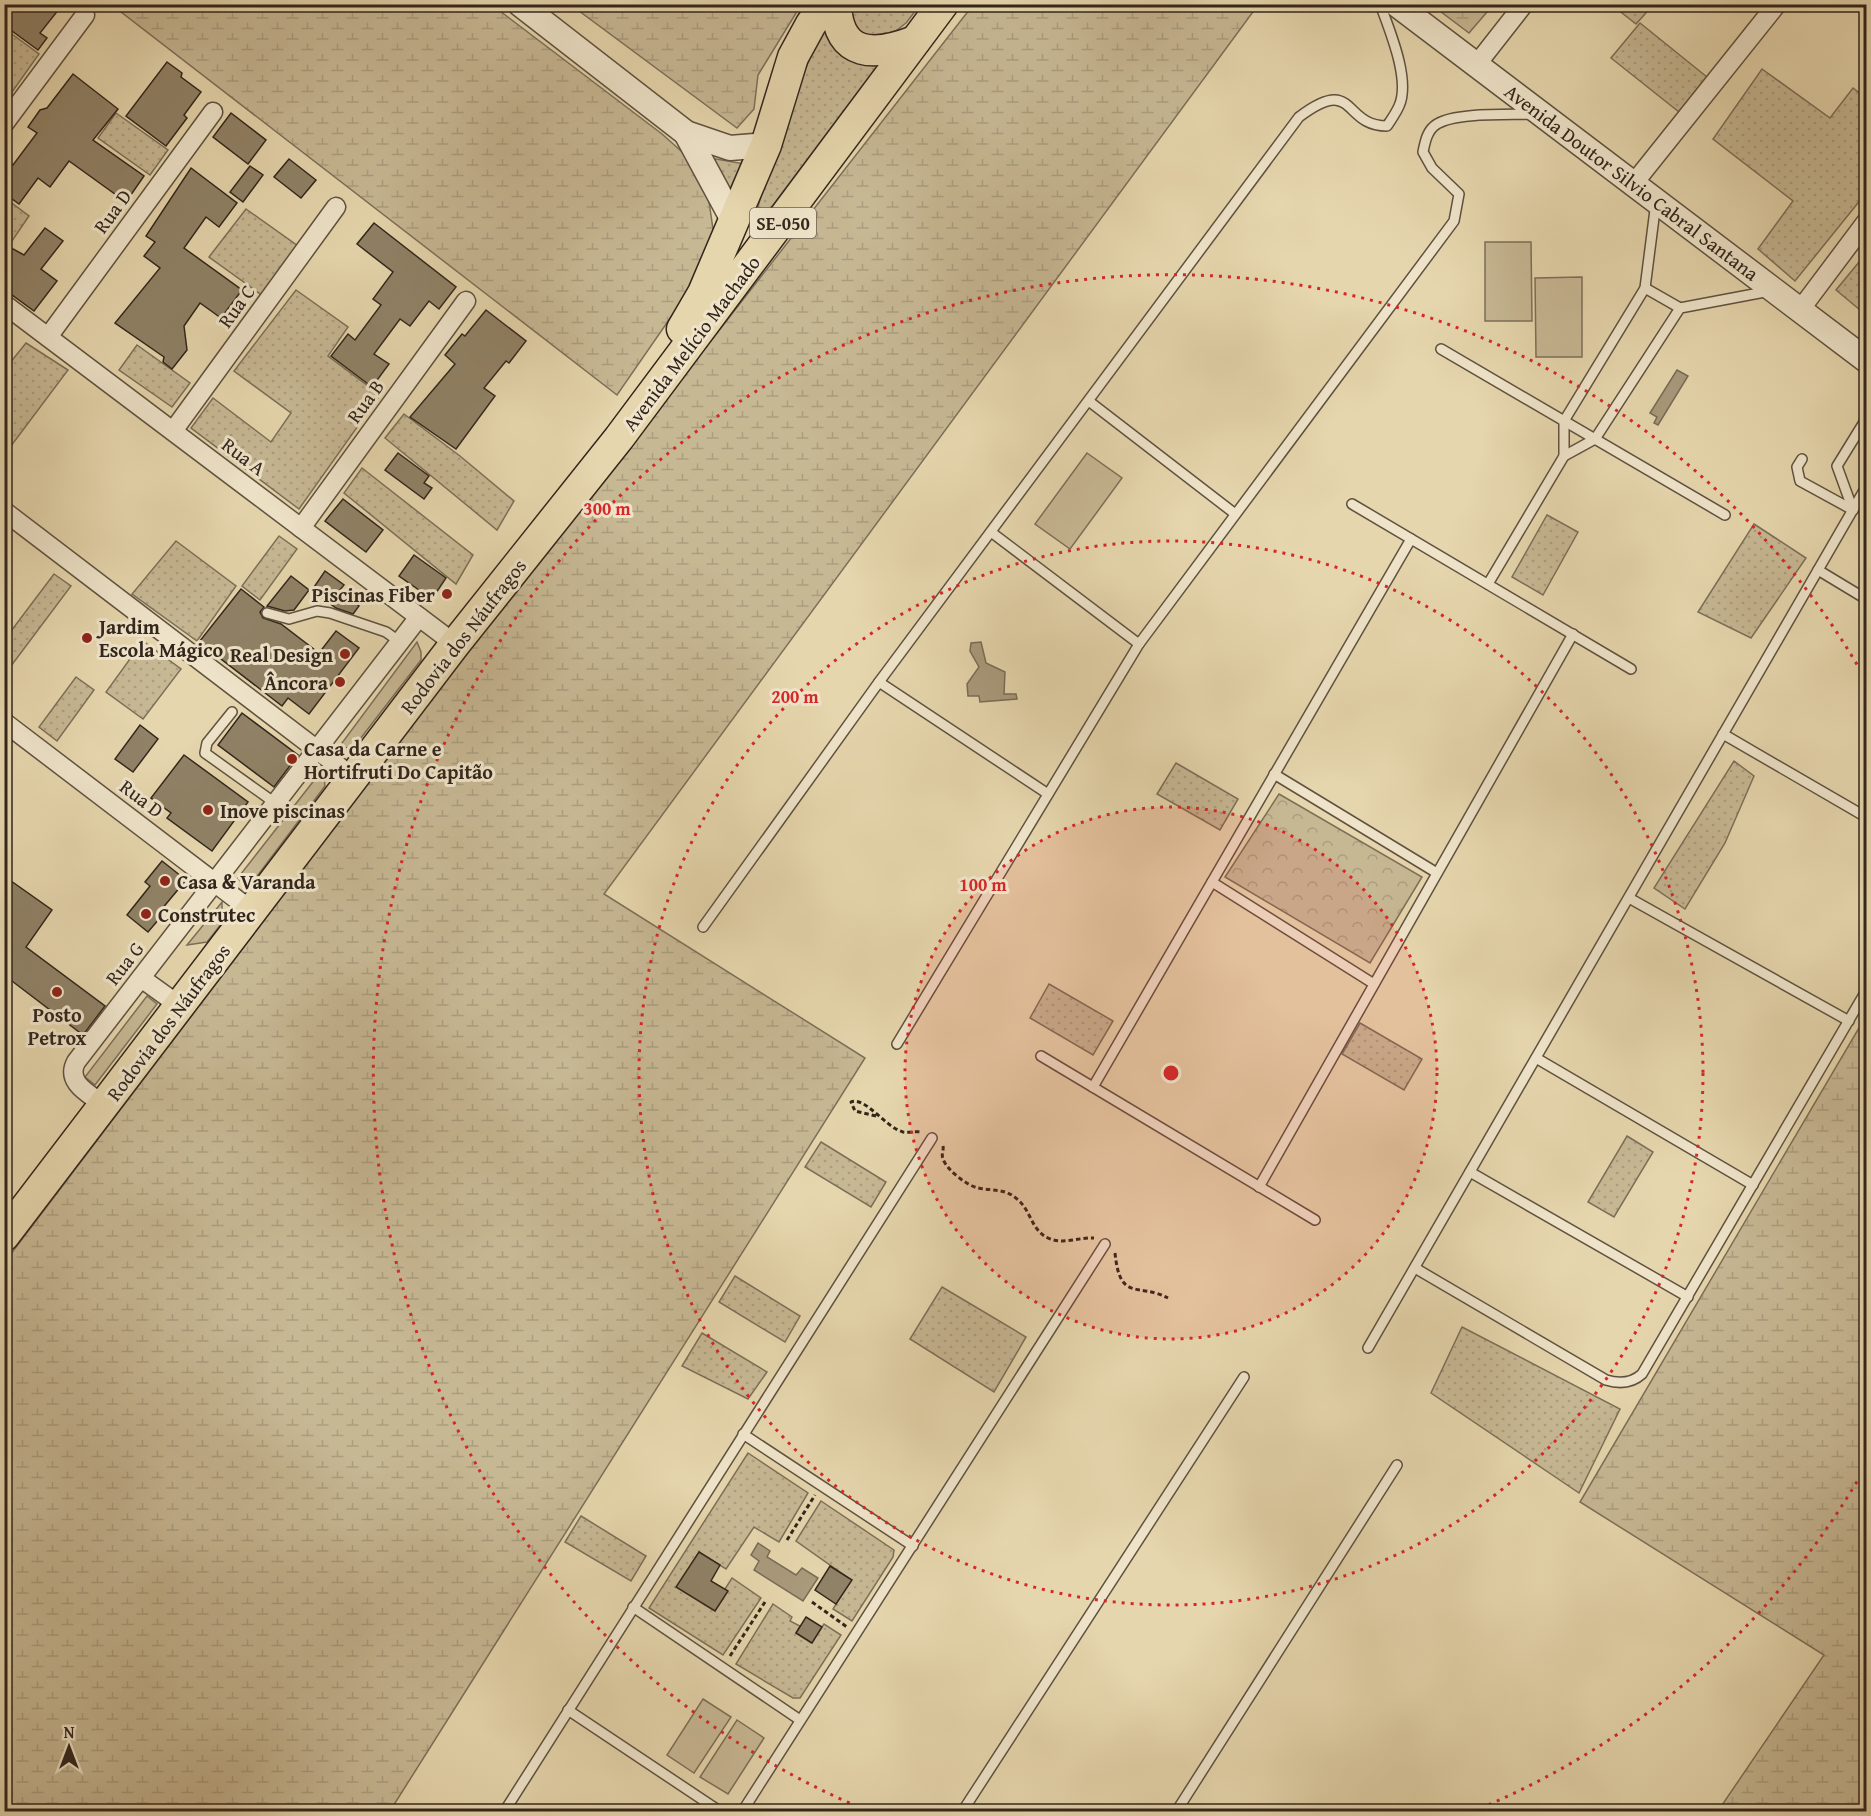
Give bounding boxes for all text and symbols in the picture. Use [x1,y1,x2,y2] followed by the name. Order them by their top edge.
[1499,77,1766,288] street label: Avenida Doutor Silvio Cabral Santana
[86,183,138,239] street label: Rua D
[750,208,816,238] road number: SE-050
[615,249,767,437] street label: Avenida Melício Machado
[210,278,262,334] street label: Rua C
[339,373,391,429] street label: Rua B
[216,430,272,482] street label: Rua A
[583,495,631,522] text: 300 m
[393,552,533,720] street label: Rodovia dos Náufragos
[312,580,435,609] place label: Piscinas Fiber
[440,587,454,601] marker: Piscinas Fiber
[96,612,223,664] place label: Jardim Escola Mágico
[80,631,94,645] marker: Jardim Escola Mágico
[230,640,333,669] place label: Real Design
[338,647,352,661] marker: Real Design
[264,668,329,697] place label: Âncora
[333,675,347,689] marker: Âncora
[771,683,819,710] text: 200 m
[304,734,493,786] place label: Casa da Carne e Hortifruti Do Capitão
[285,752,299,766] marker: Casa da Carne e Hortifruti Do Capitão
[114,772,170,824] street label: Rua D
[220,796,345,825] place label: Inove piscinas
[201,803,215,817] marker: Inove piscinas
[177,867,316,896] place label: Casa & Varanda
[959,871,1007,898] text: 100 m
[158,874,172,888] marker: Casa & Varanda
[158,900,255,929] place label: Construtec
[139,907,153,921] marker: Construtec
[98,935,150,991] street label: Rua G
[99,937,237,1107] street label: Rodovia dos Náufragos
[50,985,64,999] marker: Posto Petrox
[28,1000,87,1052] place label: Posto Petrox
[1161,1063,1181,1083] centre of rings
[39,1717,99,1777] north arrow
[64,1720,75,1744] text: N

